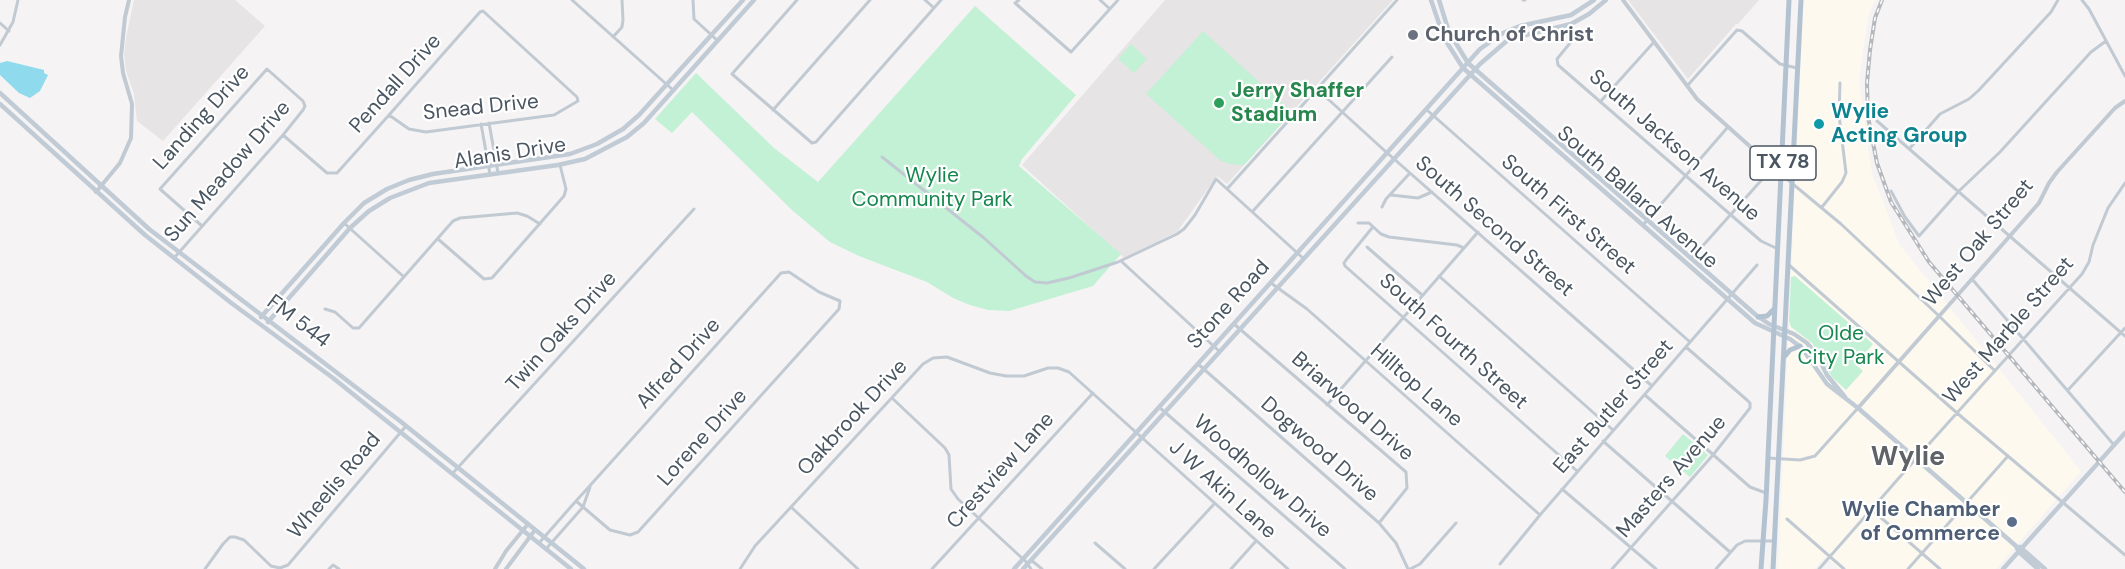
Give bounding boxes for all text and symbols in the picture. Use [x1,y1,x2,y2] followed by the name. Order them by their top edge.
[1425,22,1594,48] place label: Church of Christ
[1406,28,1420,42] marker: Church of Christ
[345,29,447,139] street label: Pendall Drive
[149,61,255,175] street label: Landing Drive
[1583,65,1765,227] street label: South Jackson Avenue
[1231,78,1364,128] place label: Jerry Shaffer Stadium
[422,89,540,127] street label: Snead Drive
[160,96,296,248] street label: Sun Meadow Drive
[1212,96,1226,110] marker: Jerry Shaffer Stadium
[1831,99,1968,149] place label: Wylie Acting Group
[1812,117,1826,131] marker: Wylie Acting Group
[1551,121,1723,275] street label: South Ballard Avenue
[452,133,568,175] street label: Alanis Drive
[1750,146,1816,180] road number: TX 78
[1496,150,1640,280] street label: South First Street
[1410,151,1578,303] street label: South Second Street
[851,163,1013,213] park label: Wylie Community Park
[1918,174,2040,312] street label: West Oak Street
[1938,252,2080,410] street label: West Marble Street
[1182,255,1276,355] street label: Stone Road
[501,267,623,397] street label: Twin Oaks Drive
[1374,269,1532,415] street label: South Fourth Street
[261,290,335,354] street label: FM 544
[632,313,726,415] street label: Alfred Drive
[1797,321,1885,371] park label: Olde City Park
[1549,335,1679,479] street label: East Butler Street
[1365,339,1467,433] street label: Hilltop Lane
[1286,347,1418,467] street label: Briarwood Drive
[793,355,913,481] street label: Oakbrook Drive
[653,384,753,492] street label: Lorene Drive
[1255,392,1383,508] street label: Dogwood Drive
[942,407,1060,535] street label: Crestview Lane
[1188,410,1336,544] street label: Woodhollow Drive
[1612,411,1732,543] street label: Masters Avenue
[283,428,387,544] street label: Wheelis Road
[1163,435,1281,545] street label: J W Akin Lane
[1871,442,1945,474] district label: Wylie
[1841,497,2000,547] place label: Wylie Chamber of Commerce
[2005,515,2019,529] marker: Wylie Chamber of Commerce

